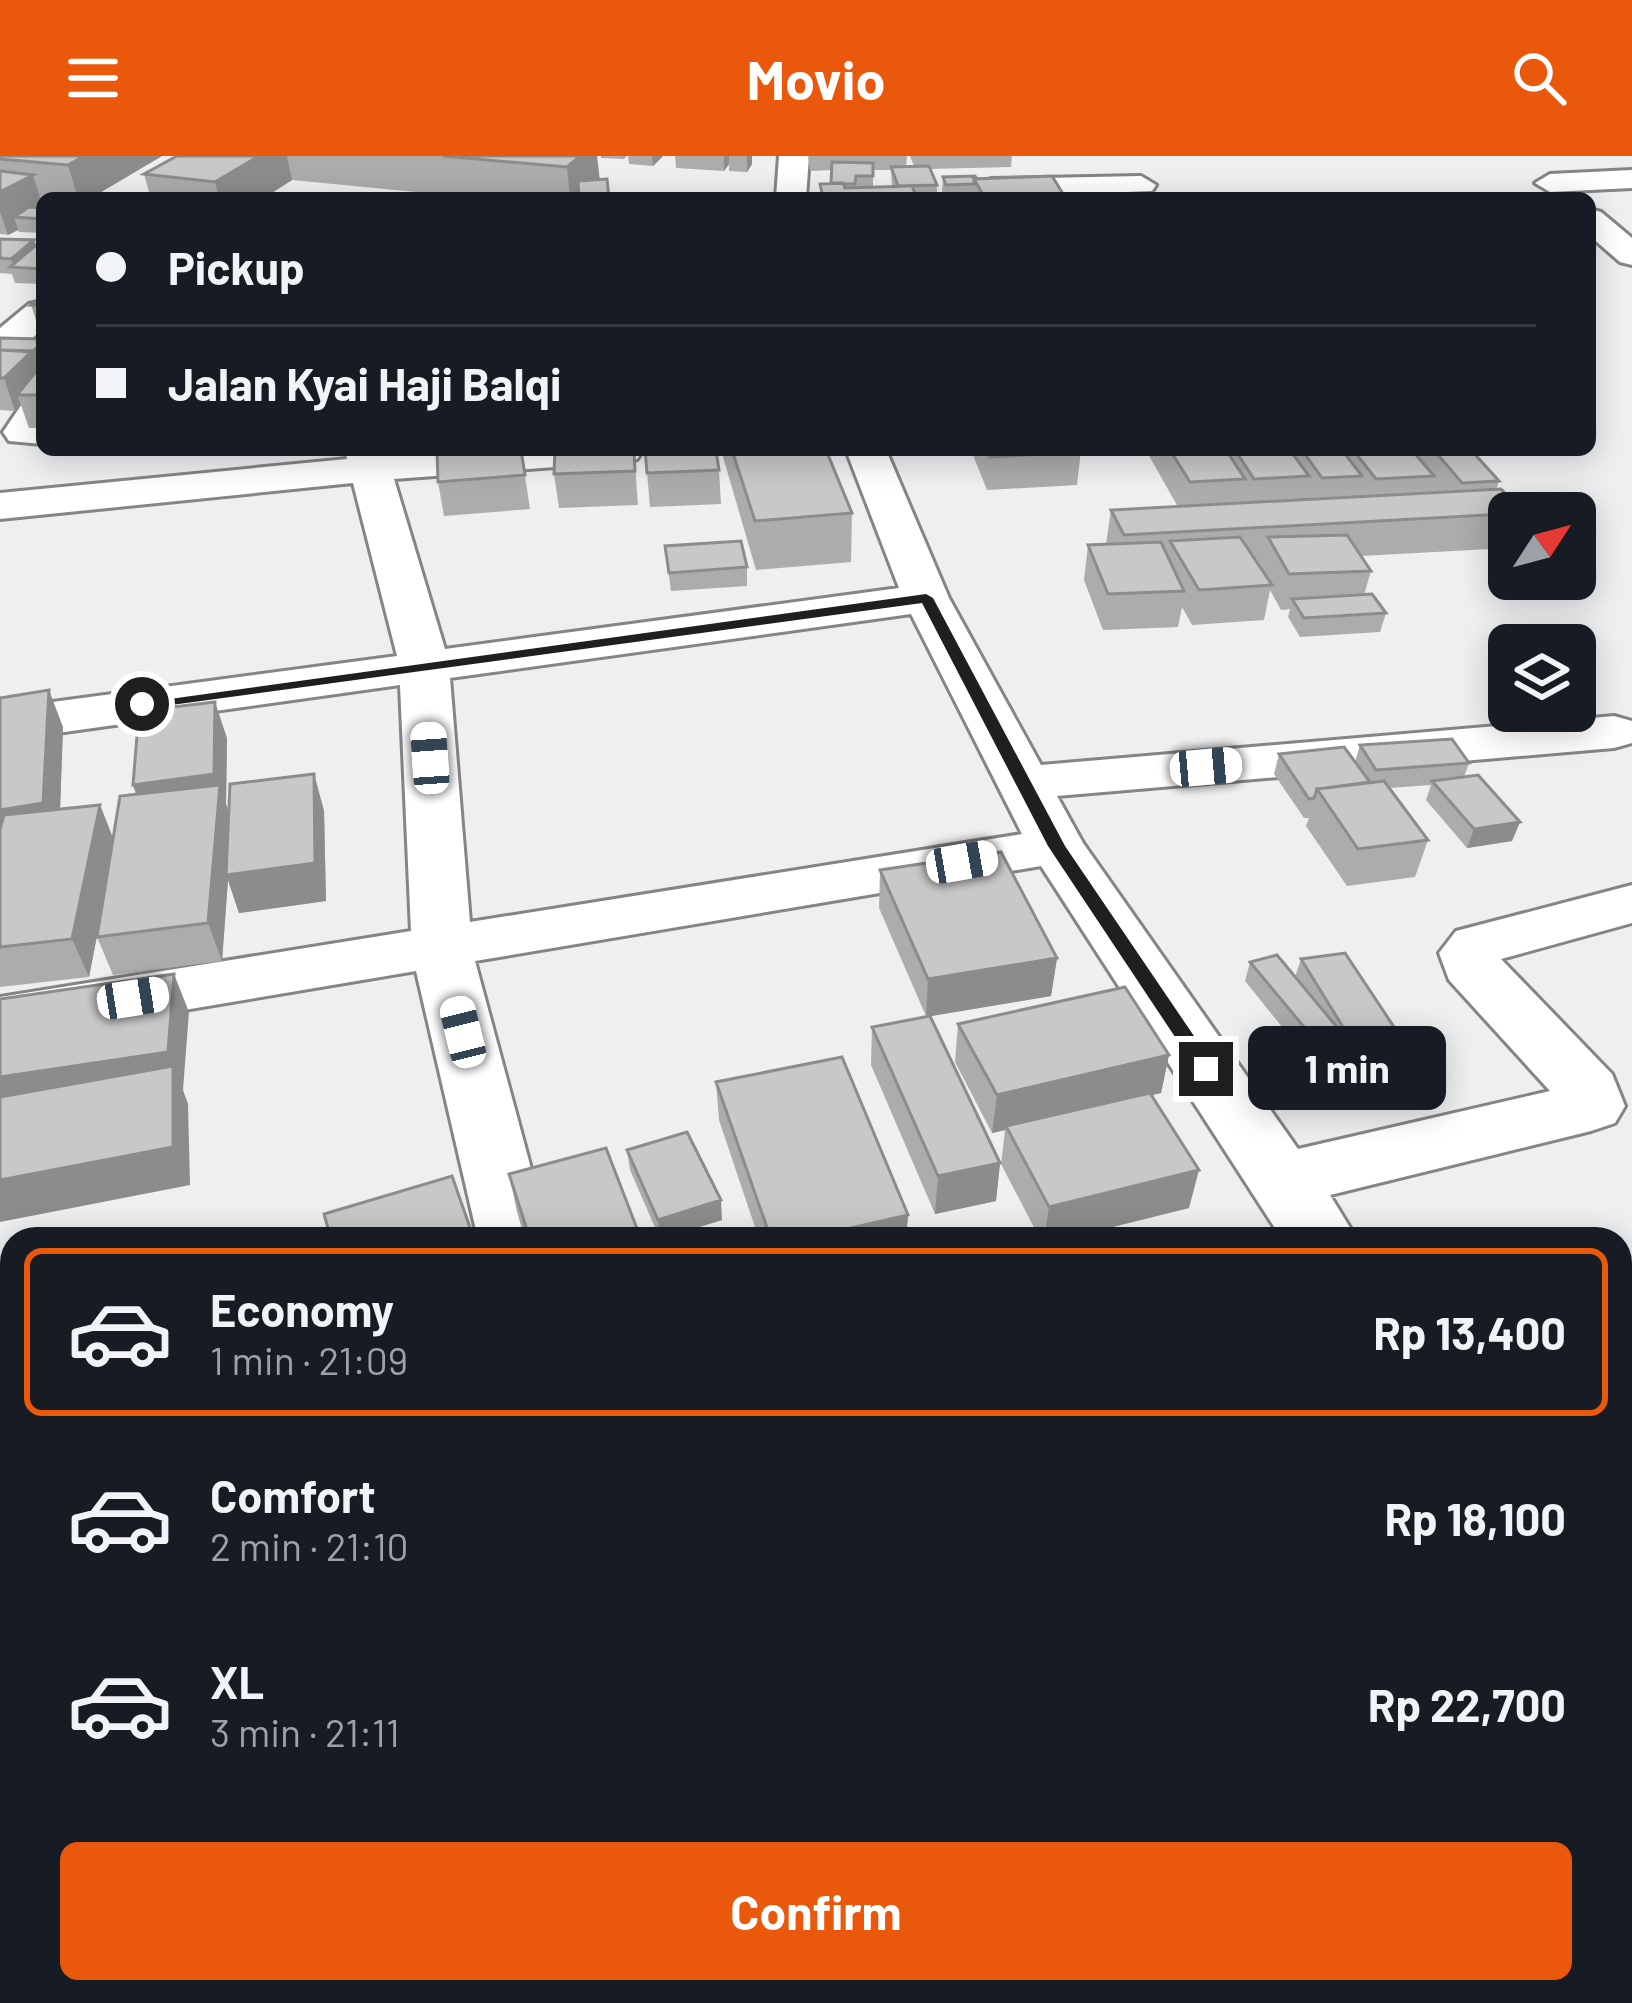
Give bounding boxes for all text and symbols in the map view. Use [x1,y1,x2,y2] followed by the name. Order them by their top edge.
[60,45,126,111] icon: menu
[1506,45,1572,111] icon: search
[746,46,886,111] text: Movio
[168,240,305,294] text: Pickup
[168,356,561,410] text: Jalan Kyai Haji Balqi
[1488,492,1596,600] north arrow
[1488,492,1596,732] map controls
[1488,624,1596,732] button: layers
[115,677,169,731] route start
[410,721,450,795] car
[1169,746,1243,788] car
[923,838,1001,886] car
[95,975,171,1021] car
[437,993,489,1071] car
[1248,1027,1446,1111] callout: 1 min
[1179,1042,1233,1096] route end
[1304,1044,1390,1091] text: 1 min
[66,1278,174,1386] icon: car
[210,1282,394,1336] text: Economy
[1373,1305,1566,1359] text: Rp 13,400
[210,1336,408,1383] text: 1 min · 21:09
[66,1464,174,1572] icon: car
[210,1468,376,1522] text: Comfort
[1384,1491,1566,1545] text: Rp 18,100
[210,1522,409,1569] text: 2 min · 21:10
[66,1650,174,1758] icon: car
[210,1654,264,1708] text: XL
[1368,1677,1566,1731] text: Rp 22,700
[210,1708,400,1755] text: 3 min · 21:11
[60,1842,1572,1980] button: Confirm

